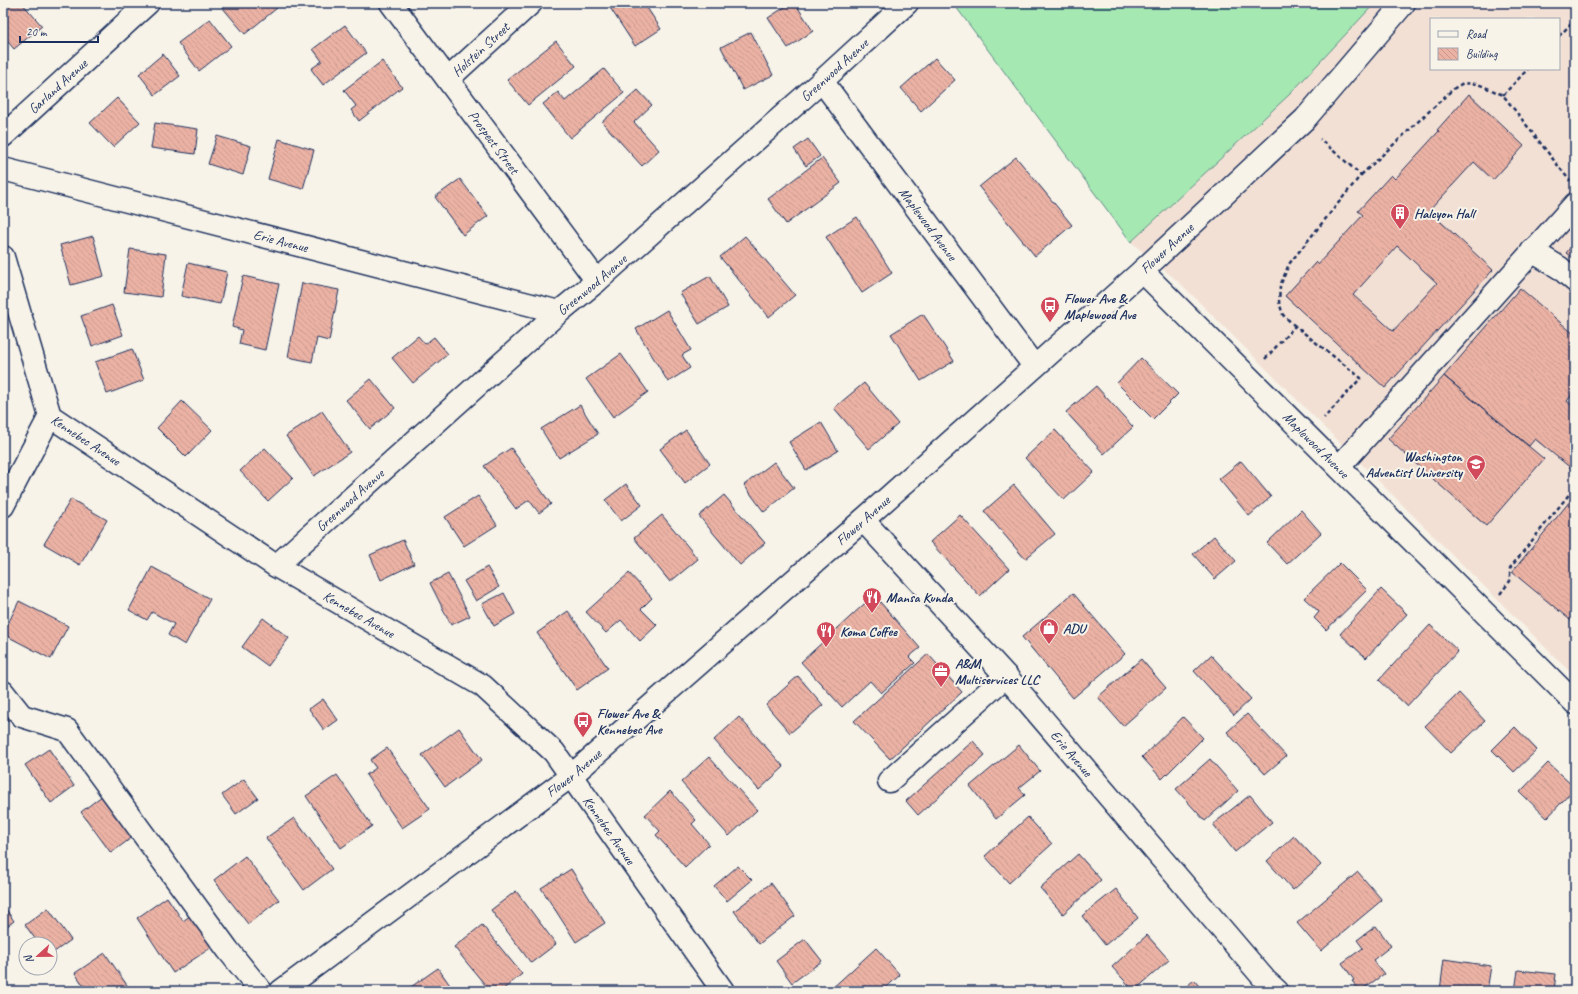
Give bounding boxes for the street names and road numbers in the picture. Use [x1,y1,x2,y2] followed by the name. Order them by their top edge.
[449,18,514,80] street label: Holstein Street
[797,34,873,105] street label: Greenwood Avenue
[25,54,92,117] street label: Garland Avenue
[465,107,523,178] street label: Prospect Street
[895,184,961,265] street label: Maplewood Avenue
[1137,219,1198,277] street label: Flower Avenue
[252,226,311,256] street label: Erie Avenue
[554,250,631,319] street label: Greenwood Avenue
[1279,408,1354,483] street label: Maplewood Avenue
[48,411,125,470] street label: Kennebec Avenue
[312,464,389,535] street label: Greenwood Avenue
[832,491,895,549] street label: Flower Avenue
[320,587,399,643] street label: Kennebec Avenue
[1047,727,1097,781] street label: Erie Avenue
[543,744,606,801] street label: Flower Avenue
[579,793,640,869] street label: Kennebec Avenue

